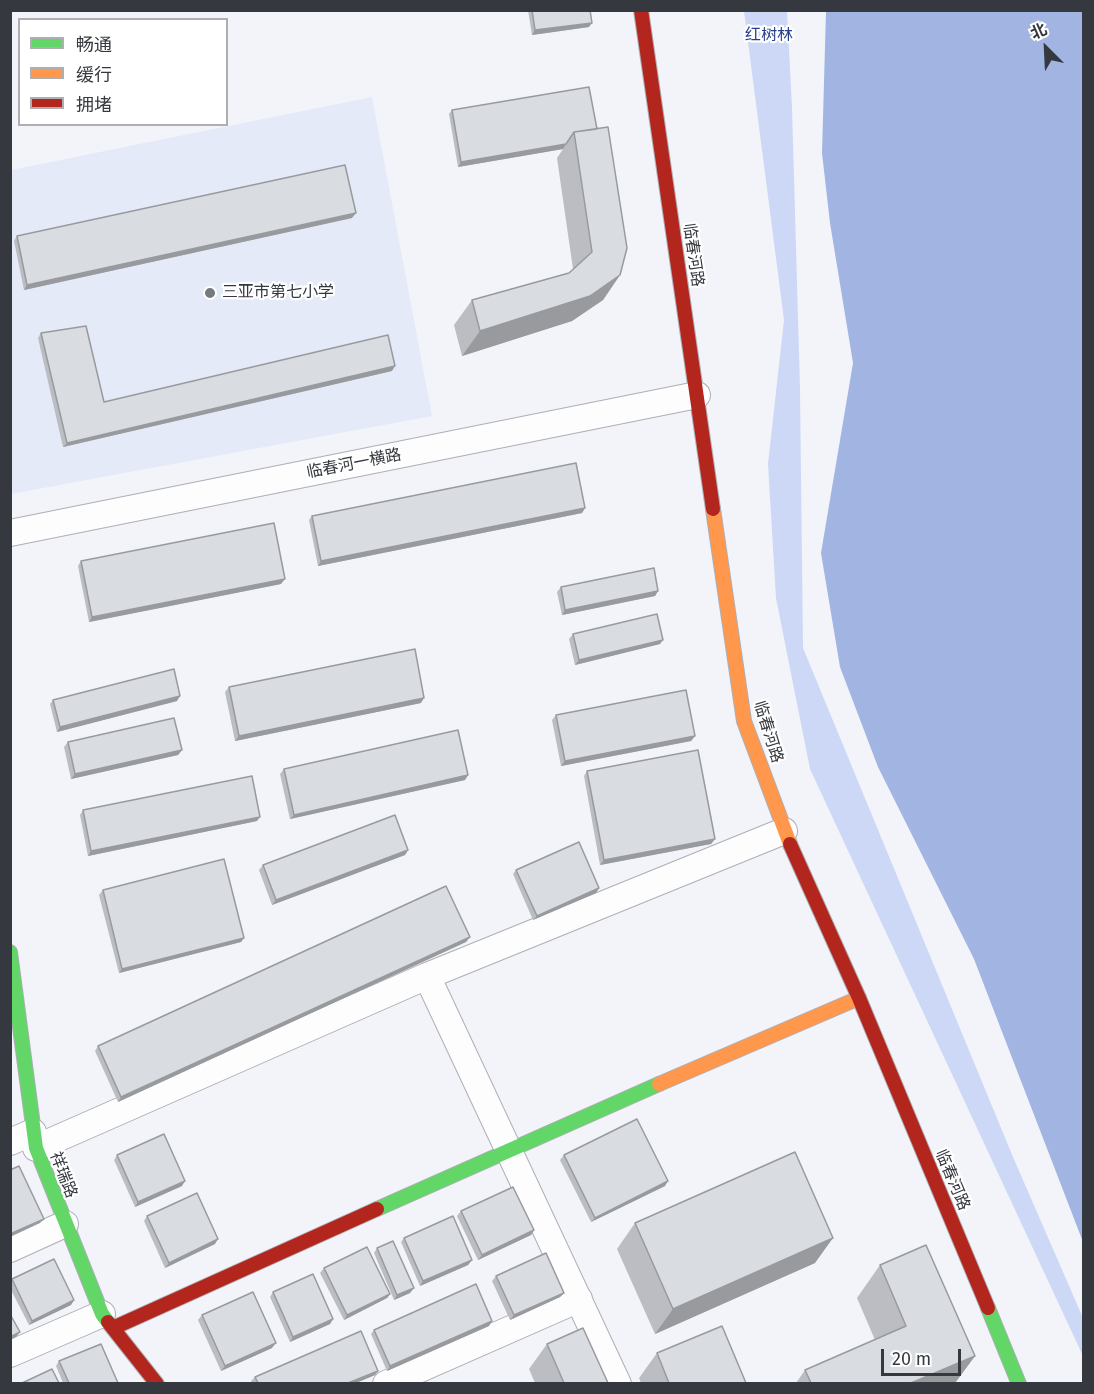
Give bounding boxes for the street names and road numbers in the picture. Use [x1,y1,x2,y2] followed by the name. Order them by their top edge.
[679,222,707,288] street label: 临春河路
[305,445,403,483] street label: 临春河一横路
[749,699,787,765] street label: 临春河路
[931,1147,973,1213] street label: 临春河路
[45,1149,81,1201] street label: 祥瑞路

